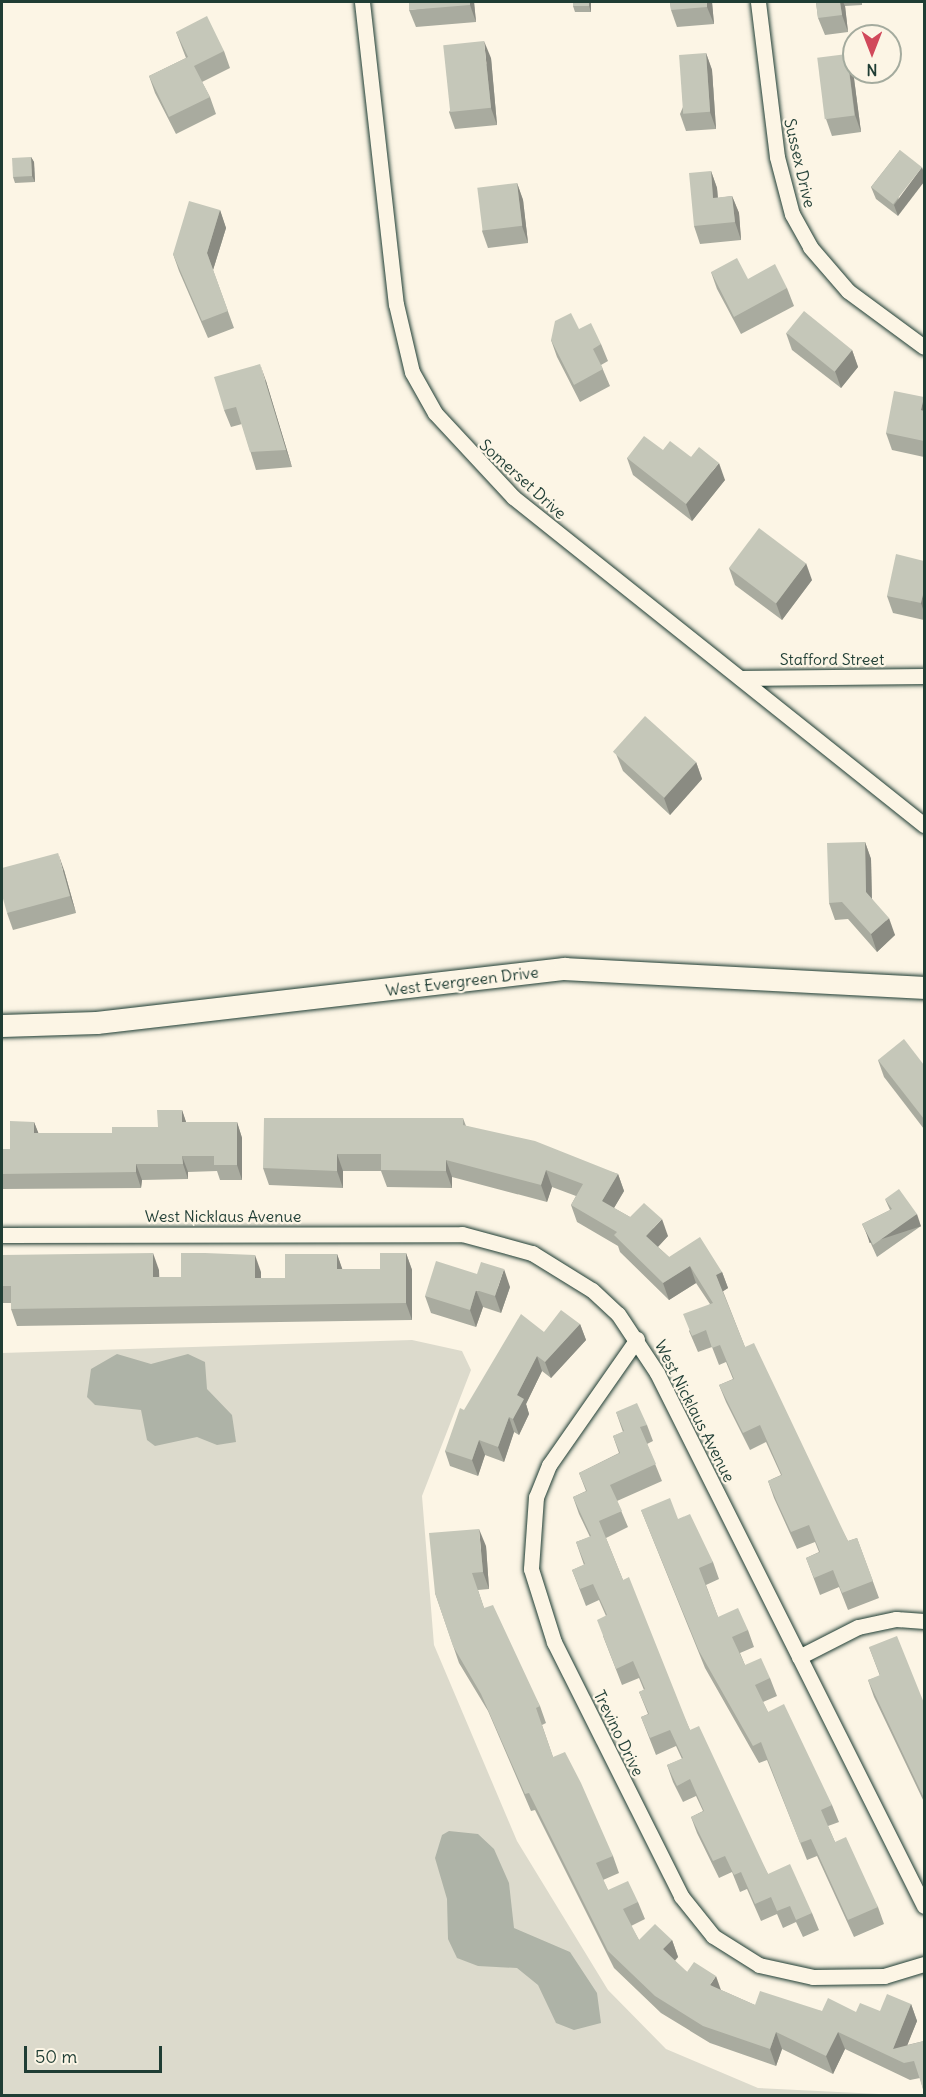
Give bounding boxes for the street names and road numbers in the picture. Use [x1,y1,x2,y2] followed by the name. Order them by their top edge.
[780,117,820,209] street label: Sussex Drive
[476,435,570,523] street label: Somerset Drive
[780,649,884,669] street label: Stafford Street
[384,962,540,1000] street label: West Evergreen Drive
[145,1206,301,1226] street label: West Nicklaus Avenue
[651,1337,739,1485] street label: West Nicklaus Avenue
[590,1687,648,1779] street label: Trevino Drive

